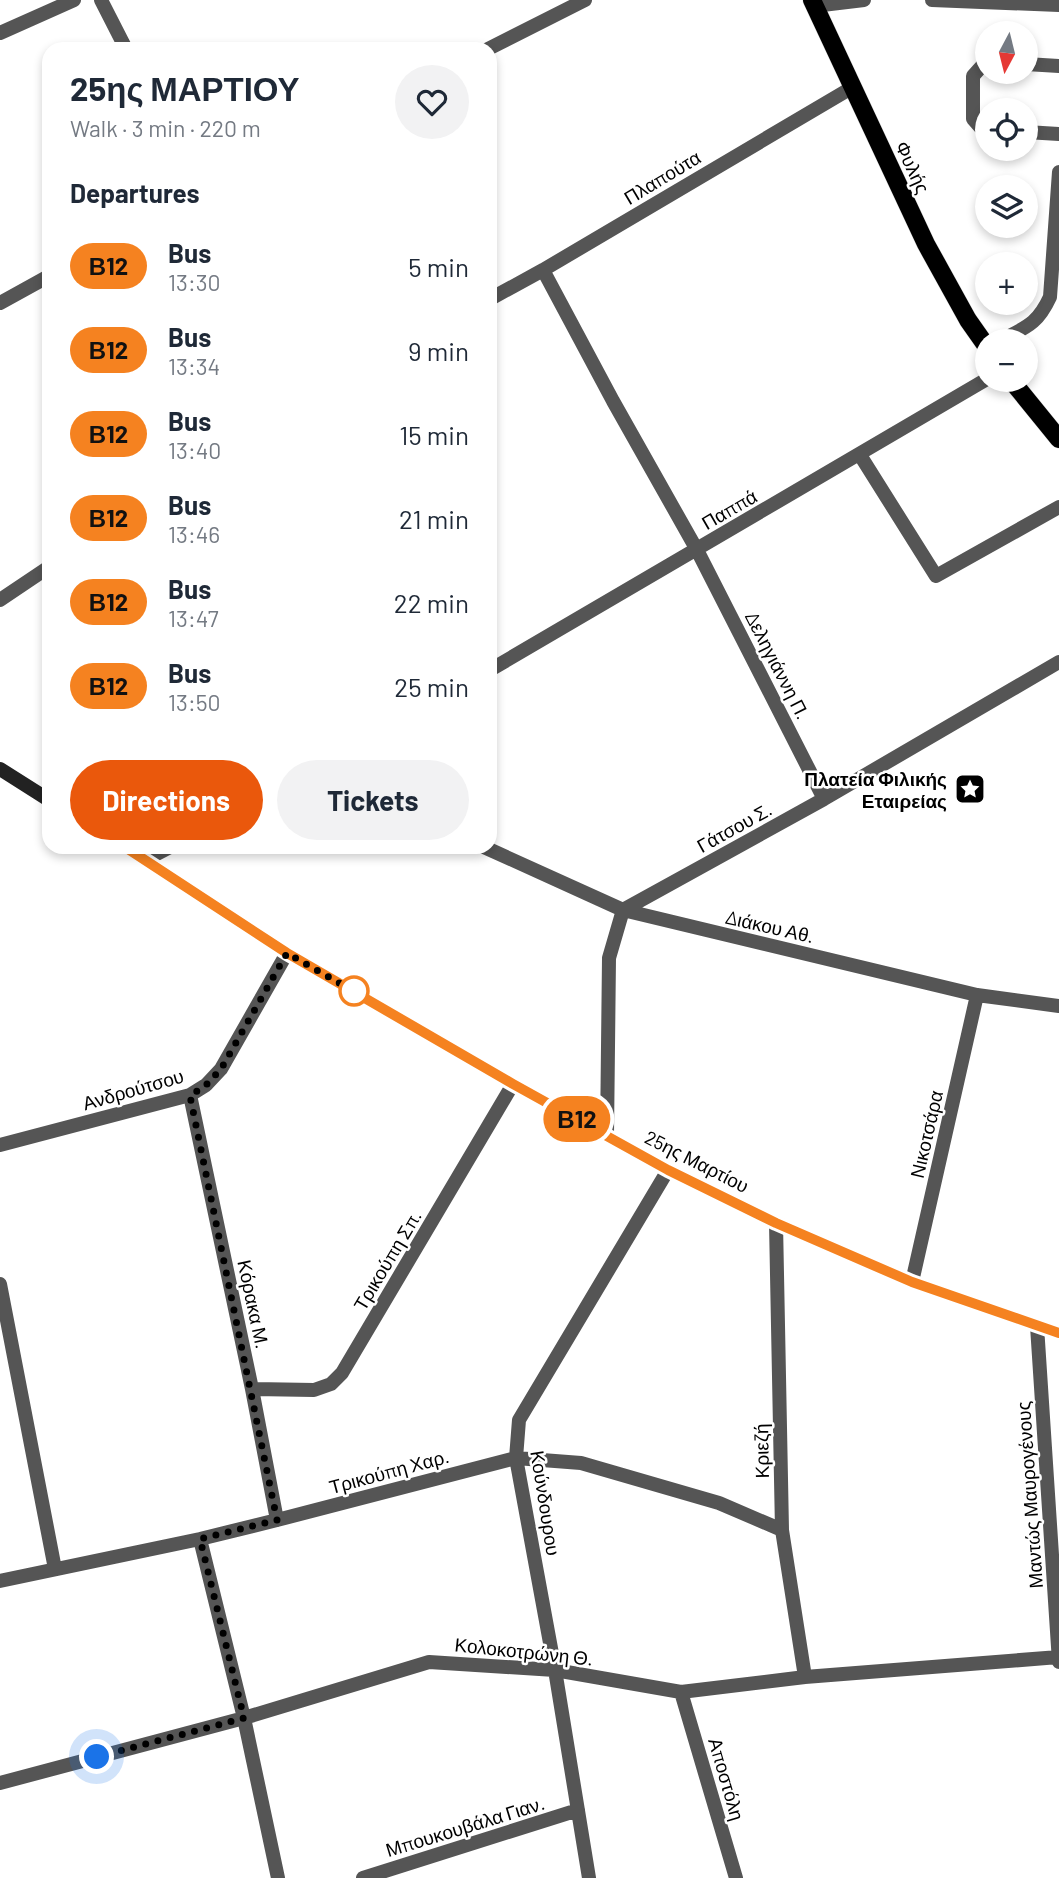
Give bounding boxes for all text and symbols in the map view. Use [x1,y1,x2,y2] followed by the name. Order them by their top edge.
[975,21,1038,84] north arrow
[975,21,1038,392] map controls
[395,65,469,139] button: heart
[70,68,300,108] text: 25ης ΜΑΡΤΙΟΥ
[975,98,1038,161] button: locate
[70,114,261,142] text: Walk · 3 min · 220 m
[891,137,935,197] street label: Φυλής
[619,145,705,209] street label: Πλαπούτα
[975,175,1038,238] button: layers
[70,177,200,208] text: Departures
[168,237,211,268] text: Bus
[89,251,128,280] text: Β12
[408,251,469,282] text: 5 min
[975,252,1038,315] button: +
[168,268,221,296] text: 13:30
[168,321,211,352] text: Bus
[975,329,1038,392] button: −
[89,335,128,364] text: Β12
[408,335,469,366] text: 9 min
[168,352,220,380] text: 13:34
[168,405,211,436] text: Bus
[89,419,128,448] text: Β12
[399,419,469,450] text: 15 min
[168,436,221,464] text: 13:40
[697,484,761,534] street label: Παππά
[168,489,211,520] text: Bus
[89,503,128,532] text: Β12
[399,503,469,534] text: 21 min
[168,520,220,548] text: 13:46
[168,573,211,604] text: Bus
[89,587,128,616] text: Β12
[394,587,469,618] text: 22 min
[168,604,219,632] text: 13:47
[741,607,815,723] street label: Δεληγιάννη Π.
[168,657,211,688] text: Bus
[89,671,128,700] text: Β12
[394,671,469,702] text: 25 min
[168,688,221,716] text: 13:50
[70,760,263,840] button: Directions
[277,760,469,840] button: Tickets
[804,767,947,812] place label: Πλατεία Φιλικής Εταιρείας
[953,772,987,806] place icon: Πλατεία Φιλικής Εταιρείας
[692,797,776,857] street label: Γάτσου Σ.
[724,905,816,947] street label: Διάκου Αθ.
[339,976,369,1006] unlabelled marker
[80,1064,186,1114] street label: Ανδρούτσου
[905,1088,947,1180] street label: Νικοτσάρα
[537,1096,617,1142] line badge: Β12
[557,1104,597,1133] text: Β12
[641,1125,753,1197] street label: 25ης Μαρτίου
[348,1206,426,1314] street label: Τρικούπη Σπ.
[233,1258,275,1350] street label: Κόρακα Μ.
[1011,1401,1047,1589] street label: Μαντώς Μαυρογένους
[749,1423,773,1479] street label: Κριεζή
[326,1444,452,1498] street label: Τρικούπη Χαρ.
[526,1449,566,1557] street label: Κούνδουρου
[454,1632,594,1670] street label: Κολοκοτρώνη Θ.
[704,1735,750,1823] street label: Αποστόλη
[79,1739,114,1774] your location
[383,1791,547,1861] street label: Μπουκουβάλα Γιαν.

